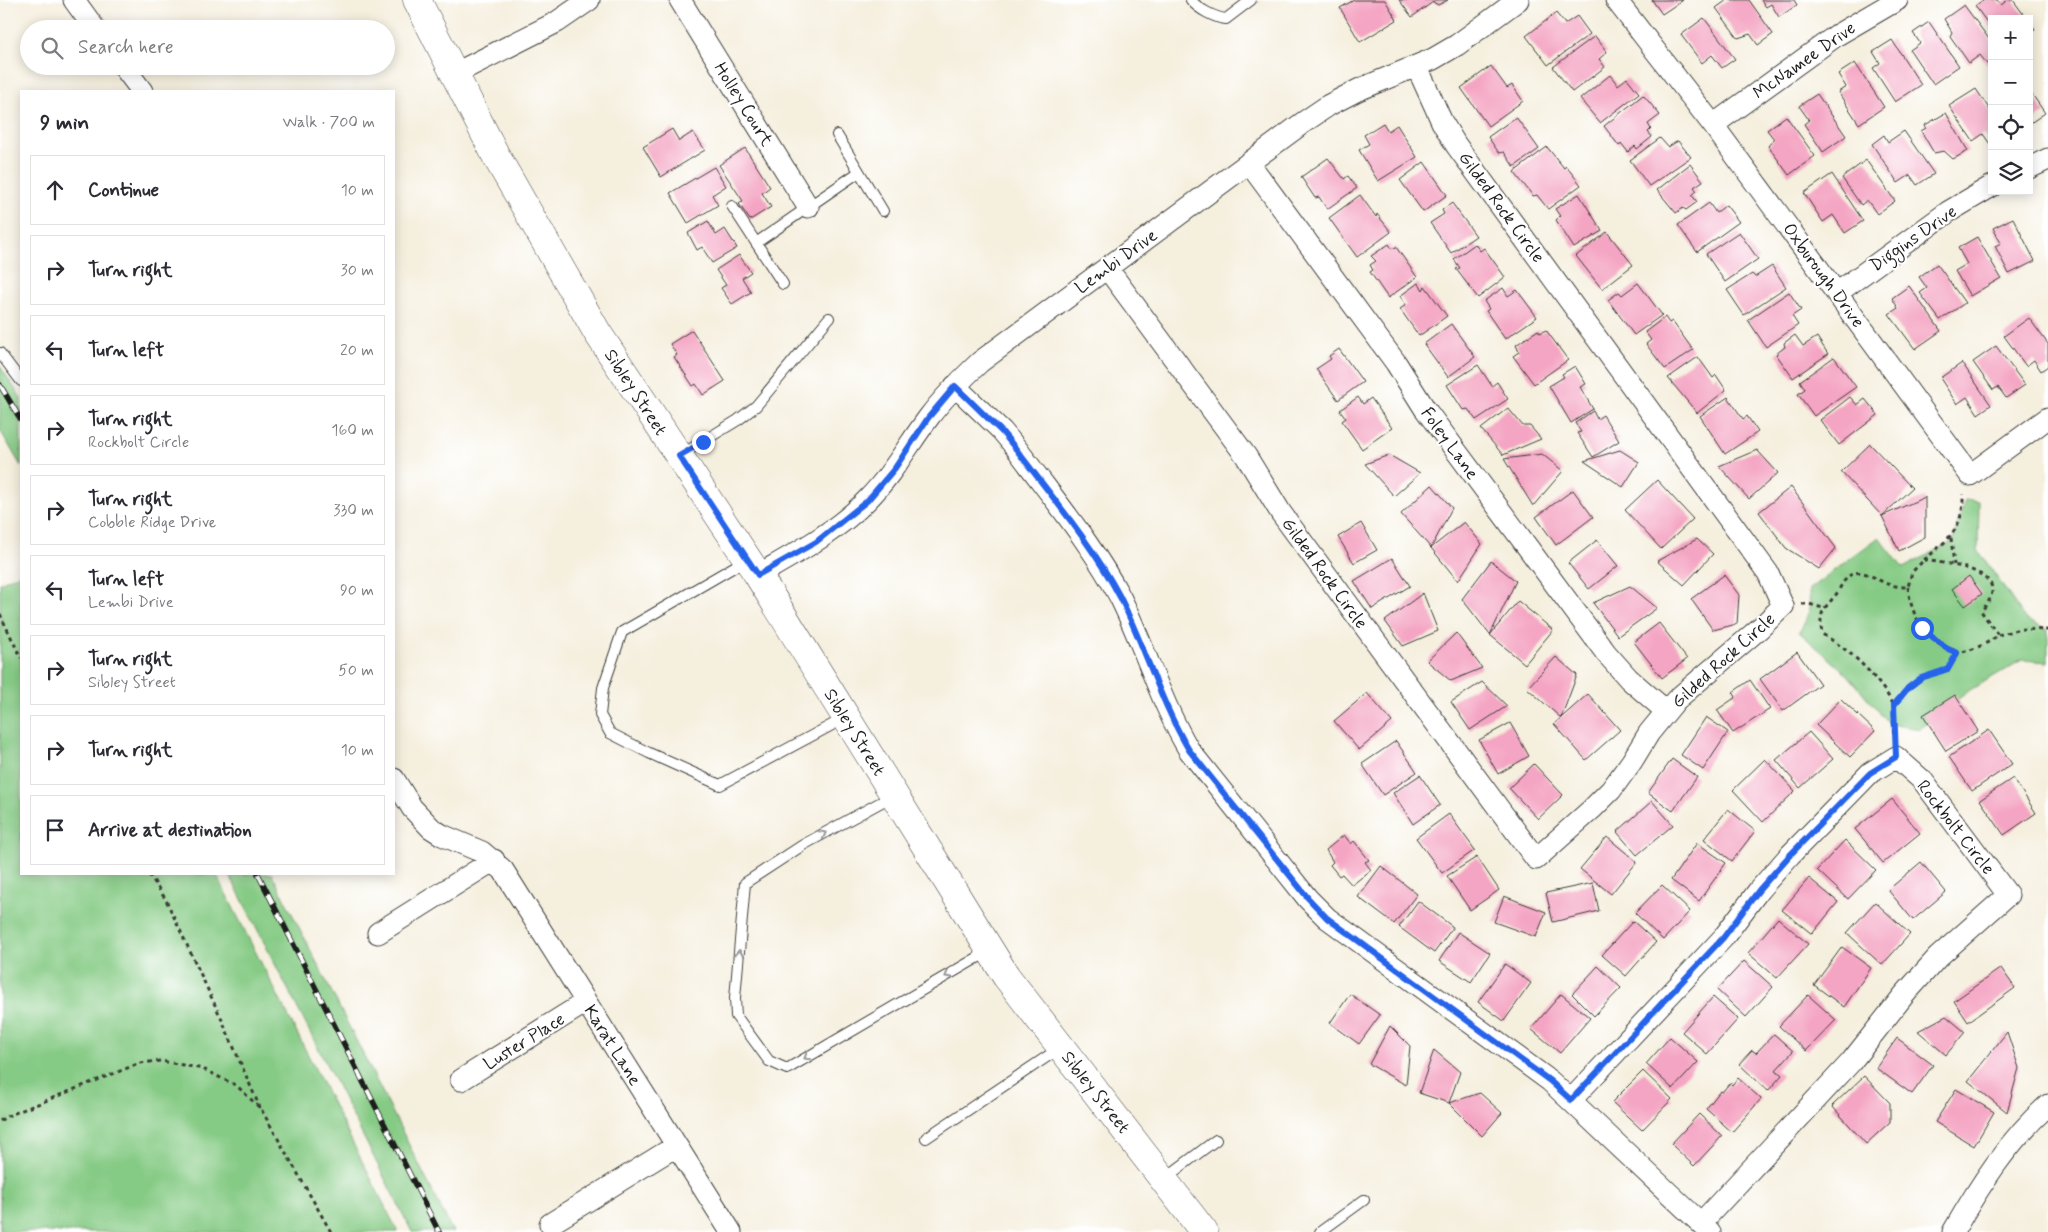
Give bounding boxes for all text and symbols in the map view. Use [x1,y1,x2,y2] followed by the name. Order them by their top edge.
[1988,15,2033,195] map controls
[1988,15,2033,60] button: +
[1748,16,1861,105] street label: McNamee Drive
[20,20,395,75] search box
[38,34,66,62] icon: search
[78,35,174,60] text: Search here
[708,58,779,151] street label: Holley Court
[1988,60,2033,105] button: −
[1988,105,2033,150] button: locate
[40,109,89,137] text: 9 min
[283,112,375,133] text: Walk · 700 m
[1453,147,1550,268] street label: Gilded Rock Circle
[1988,150,2033,195] button: layers
[41,176,69,204] icon: ahead
[88,178,159,203] text: Continue
[341,180,374,201] text: 10 m
[1865,200,1963,279] street label: Diggins Drive
[1777,218,1869,333] street label: Oxburough Drive
[1071,224,1163,300] street label: Lembi Drive
[41,256,69,284] icon: right
[88,258,172,283] text: Turn right
[341,260,374,281] text: 30 m
[41,336,69,364] icon: left
[88,338,164,363] text: Turn left
[340,340,374,361] text: 20 m
[598,345,672,441] street label: Sibley Street
[1415,402,1484,485] street label: Foley Lane
[88,407,172,432] text: Turn right
[41,416,69,444] icon: right
[331,420,374,441] text: 160 m
[692,431,715,454] route end
[88,432,189,453] text: Rockbolt Circle
[88,487,172,512] text: Turn right
[41,496,69,524] icon: right
[333,500,374,521] text: 330 m
[88,512,216,533] text: Cobble Ridge Drive
[1276,513,1373,634] street label: Gilded Rock Circle
[88,567,164,592] text: Turn left
[41,576,69,604] icon: left
[340,580,374,601] text: 90 m
[88,592,174,613] text: Lembi Drive
[1667,608,1781,714] street label: Gilded Rock Circle
[1911,617,1934,640] route start
[88,647,172,672] text: Turn right
[41,656,69,684] icon: right
[338,660,374,681] text: 50 m
[88,672,176,693] text: Sibley Street
[818,684,891,781] street label: Sibley Street
[41,736,69,764] icon: right
[88,738,172,763] text: Turn right
[341,740,374,761] text: 10 m
[1911,775,2000,880] street label: Rockbolt Circle
[41,816,69,844] icon: arrive
[88,818,252,843] text: Arrive at destination
[818,830,827,840] one-way arrow
[733,948,744,956] one-way arrow
[944,969,953,979] one-way arrow
[578,1001,647,1091] street label: Karat Lane
[479,1007,570,1076] street label: Luster Place
[1055,1046,1135,1139] street label: Sibley Street
[804,1050,813,1060] one-way arrow

